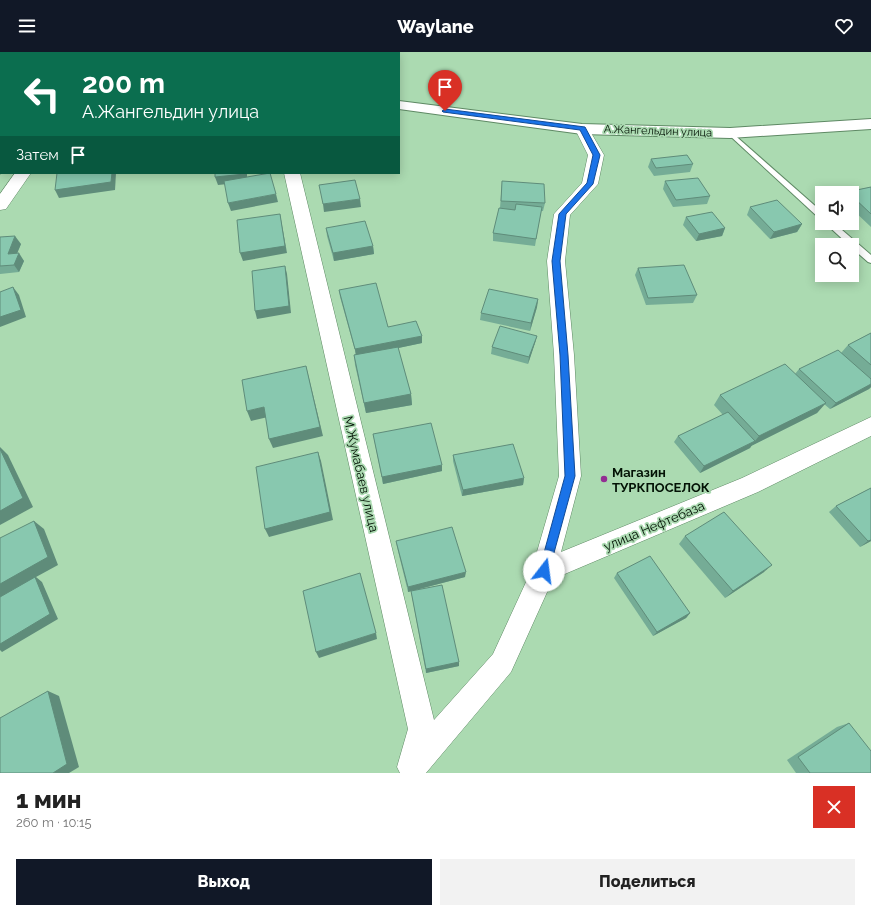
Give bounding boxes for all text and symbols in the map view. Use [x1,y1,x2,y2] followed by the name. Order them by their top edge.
[16,15,38,37] icon: menu
[833,15,855,37] icon: heart
[397,16,474,37] text: Waylane
[82,67,165,100] text: 200 m
[16,68,68,120] icon: left
[428,70,462,111] pin
[434,76,456,98] icon: arrive
[82,101,259,122] text: А.Жангельдин улица
[604,123,712,139] street label: А.Жангельдин улица
[67,144,89,166] icon: arrive
[16,146,59,164] text: Затем
[815,186,859,282] map controls
[815,186,859,230] button: sound
[815,238,859,282] button: search
[340,414,382,534] street label: М.Жумабаев улица
[612,465,710,495] place label: Магазин ТУРКПОСЕЛОК
[599,474,609,484] marker: Магазин ТУРКПОСЕЛОК
[601,498,707,554] street label: улица Нефтебаза
[523,550,565,592] position arrow
[16,785,81,814] text: 1 мин
[813,786,855,828] button: close
[16,815,92,830] text: 260 m · 10:15
[16,859,432,905] button: Выход
[440,859,855,905] button: Поделиться

